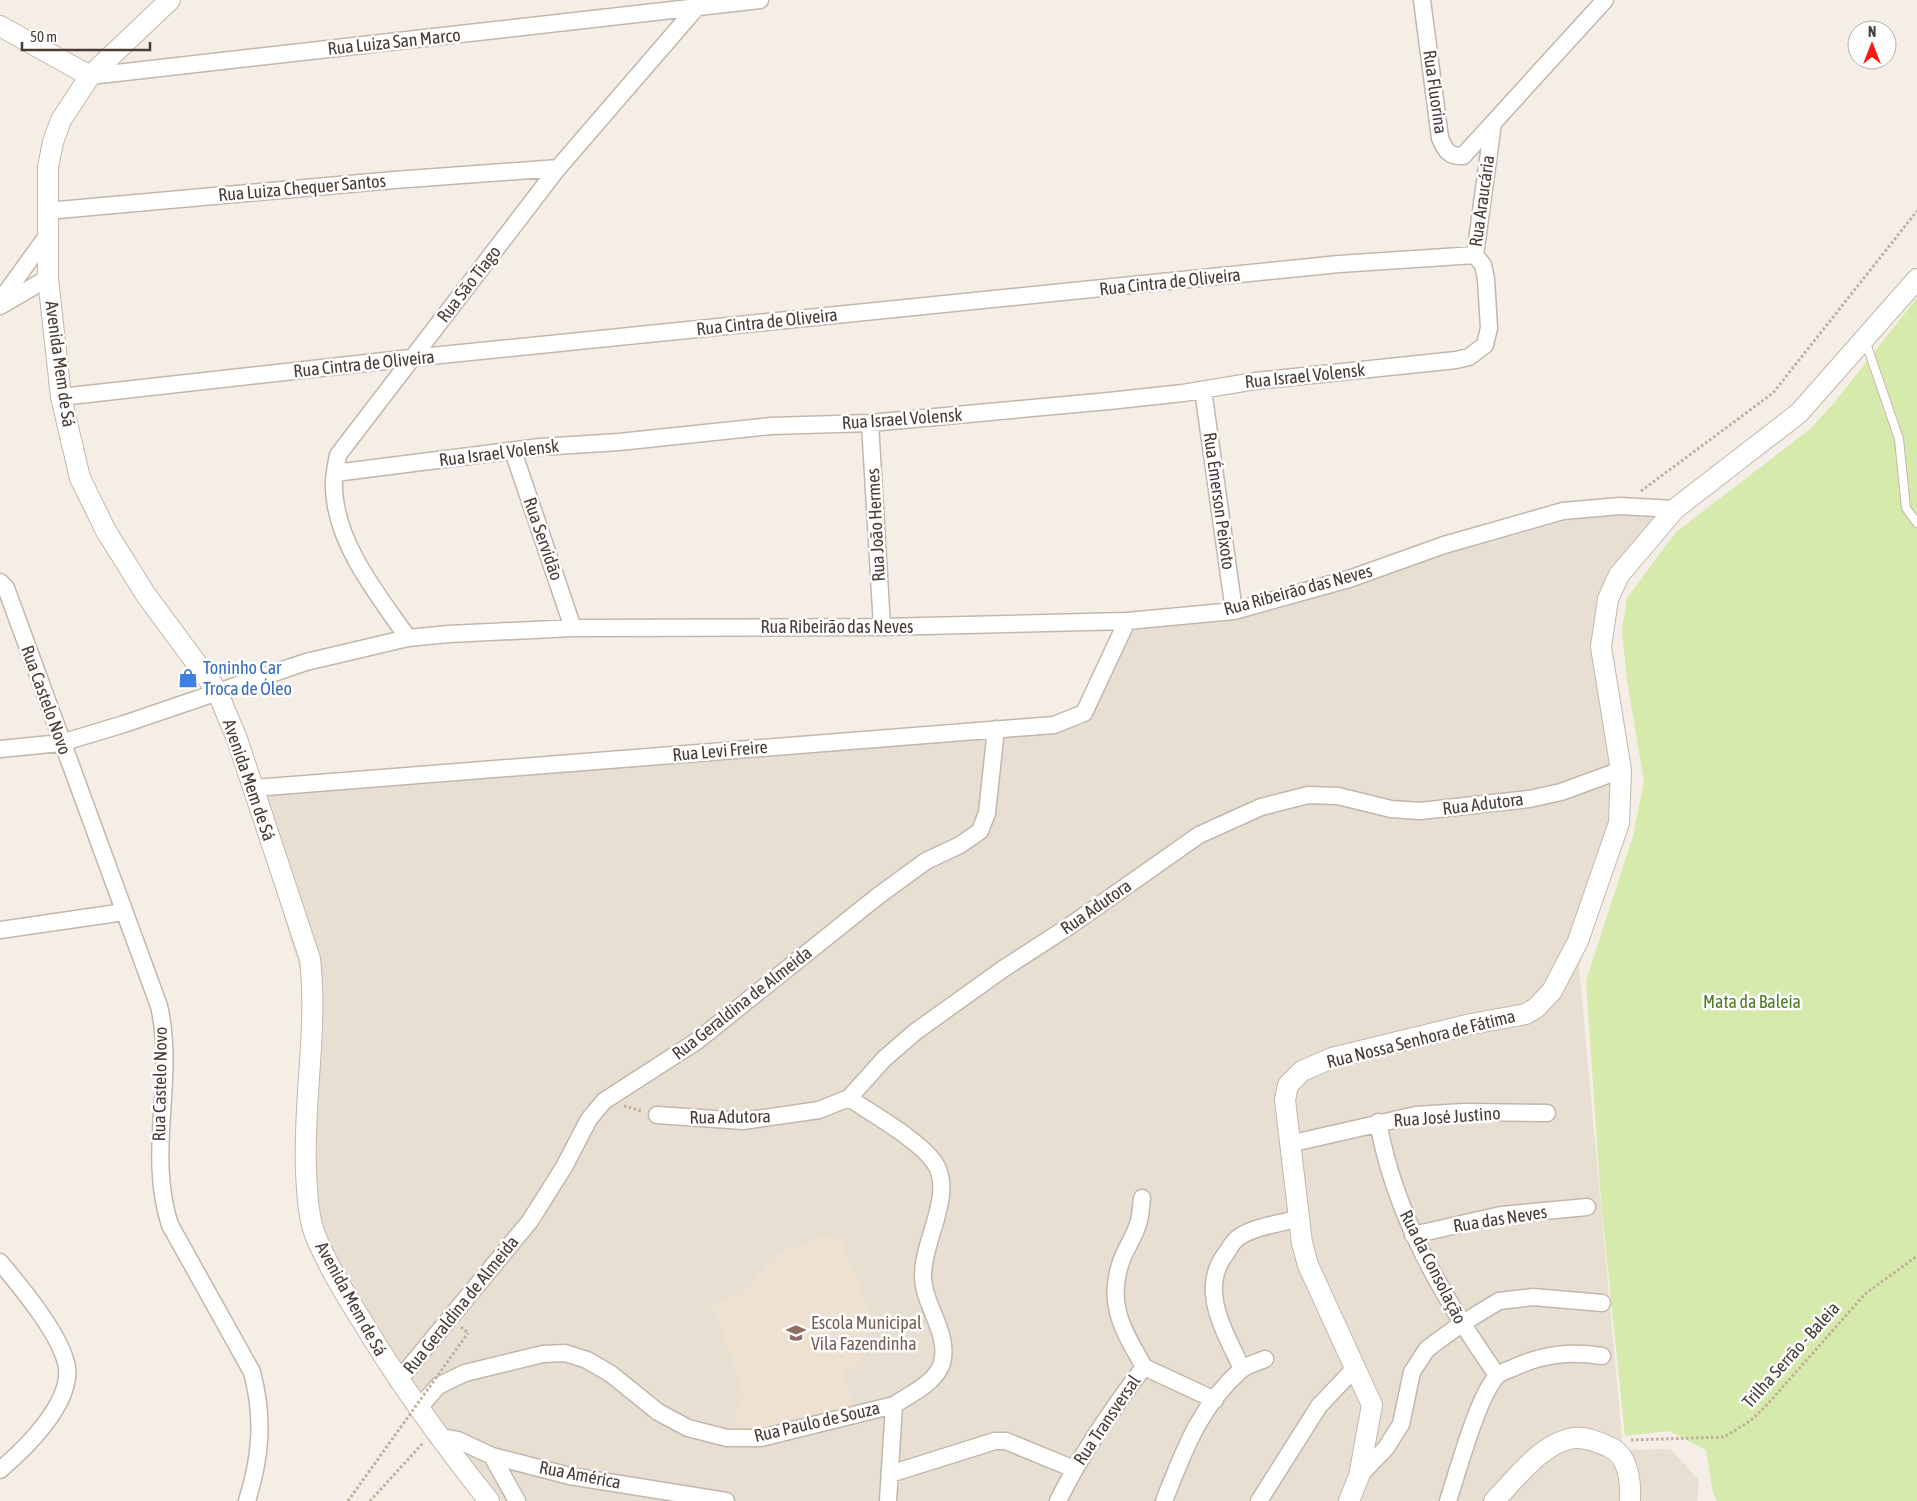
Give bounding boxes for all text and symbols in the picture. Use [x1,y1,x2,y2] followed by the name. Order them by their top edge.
[22,20,150,52] scale bar
[1847,20,1897,70] north arrow
[326,24,461,59] street label: Rua Luiza San Marco
[1868,24,1876,40] text: N
[30,28,57,45] text: 50 m
[1419,49,1452,135] street label: Rua Fluorina
[1465,154,1498,248] street label: Rua Araucária
[217,170,387,205] street label: Rua Luiza Chequer Santos
[432,241,505,326] street label: Rua São Tiago
[1098,264,1242,299] street label: Rua Cintra de Oliveira
[41,299,80,428] street label: Avenida Mem de Sá
[695,304,839,339] street label: Rua Cintra de Oliveira
[292,346,436,381] street label: Rua Cintra de Oliveira
[1244,359,1366,392] street label: Rua Israel Volensk
[841,404,963,433] street label: Rua Israel Volensk
[1199,431,1240,571] street label: Rua Émerson Peixoto
[438,435,560,470] street label: Rua Israel Volensk
[862,468,889,582] street label: Rua João Hermes
[519,495,567,583] street label: Rua Servidão
[1221,560,1374,619] street label: Rua Ribeirão das Neves
[761,616,913,637] street label: Rua Ribeirão das Neves
[17,642,76,757] street label: Rua Castelo Novo
[203,657,292,699] place label: Toninho Car Troca de Óleo
[177,667,199,689] shop icon: Toninho Car Troca de Óleo
[219,716,280,843] street label: Avenida Mem de Sá
[671,736,768,765] street label: Rua Levi Freire
[1441,788,1525,819] street label: Rua Adutora
[1056,875,1135,939] street label: Rua Adutora
[668,942,816,1064] street label: Rua Geraldina de Almeida
[1703,991,1801,1012] park label: Mata da Baleia
[1324,1005,1517,1072] street label: Rua Nossa Senhora de Fátima
[148,1026,171,1141] street label: Rua Castelo Novo
[1393,1102,1501,1131] street label: Rua José Justino
[689,1105,771,1128] street label: Rua Adutora
[1452,1201,1548,1236] street label: Rua das Neves
[1396,1206,1471,1327] street label: Rua da Consolação
[399,1232,523,1378] street label: Rua Geraldina de Almeida
[311,1238,391,1359] street label: Avenida Mem de Sá
[1738,1297,1844,1412] street label: Trilha Serrão - Baleia
[811,1312,922,1354] place label: Escola Municipal Vila Fazendinha
[785,1322,807,1344] school or university icon: Escola Municipal Vila Fazendinha
[1069,1371,1144,1469] street label: Rua Transversal
[752,1397,882,1446] street label: Rua Paulo de Souza
[537,1456,623,1493] street label: Rua América

